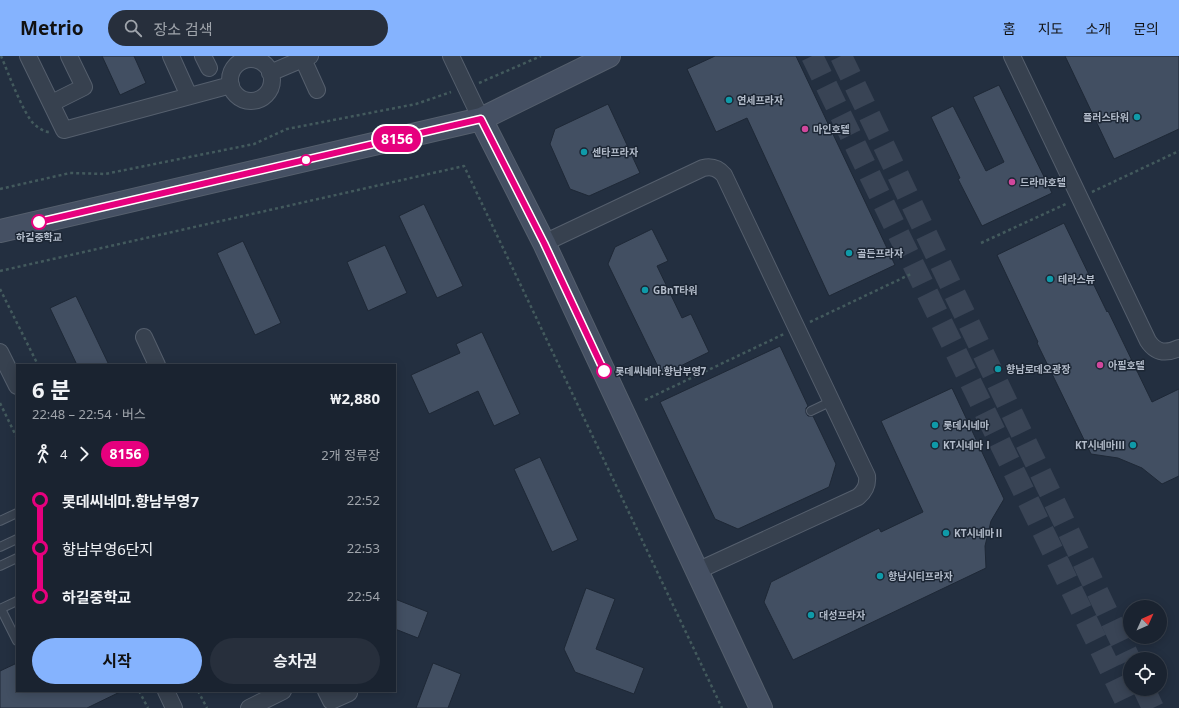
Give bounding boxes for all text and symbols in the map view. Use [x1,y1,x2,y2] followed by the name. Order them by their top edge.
[108,10,388,46] search box
[20,15,84,41] text: Metrio
[122,17,144,39] icon: search
[154,19,213,39] text: 장소 검색
[1003,19,1016,38] text: 홈
[1038,19,1063,38] text: 지도
[1085,19,1111,38] text: 소개
[1133,19,1159,38] text: 문의
[737,93,784,107] place label: 연세프라자
[724,95,734,105] marker: 연세프라자
[1083,110,1129,124] place label: 플러스타워
[1132,112,1142,122] marker: 플러스타워
[813,122,850,136] place label: 마인호텔
[800,124,810,134] marker: 마인호텔
[369,126,425,152] line badge: 8156
[381,129,413,148] text: 8156
[592,145,639,159] place label: 센타프라자
[579,147,589,157] marker: 센타프라자
[300,154,312,166] unlabelled marker
[1020,175,1066,189] place label: 드라마호텔
[1007,177,1017,187] marker: 드라마호텔
[31,214,47,230] marker: 하길중학교
[16,230,62,244] place label: 하길중학교
[857,246,904,260] place label: 골든프라자
[844,248,854,258] marker: 골든프라자
[1058,272,1096,286] place label: 테라스뷰
[1045,274,1055,284] marker: 테라스뷰
[653,283,698,297] place label: GBnT타워
[640,285,650,295] marker: GBnT타워
[1108,358,1145,372] place label: 아필호텔
[1095,360,1105,370] marker: 아필호텔
[1006,362,1070,376] place label: 향남로데오광장
[596,363,612,379] marker: 롯데씨네마.향남부영7
[615,364,707,378] place label: 롯데씨네마.향남부영7
[993,364,1003,374] marker: 향남로데오광장
[32,374,71,404] text: 6 분
[330,388,380,408] text: ₩2,880
[32,405,146,423] text: 22:48 – 22:54 · 버스
[943,418,989,432] place label: 롯데시네마
[930,420,940,430] marker: 롯데시네마
[943,438,993,452] place label: KT시네마Ⅰ
[1075,438,1125,452] place label: KT시네마Ⅲ
[930,440,940,450] marker: KT시네마Ⅰ
[1128,440,1138,450] marker: KT시네마Ⅲ
[32,443,54,465] icon: walk
[73,443,95,465] icon: forward
[109,444,141,463] text: 8156
[60,445,67,463] text: 4
[321,446,380,464] text: 2개 정류장
[62,491,199,511] text: 롯데씨네마.향남부영7
[347,491,380,509] text: 22:52
[954,526,1004,540] place label: KT시네마Ⅱ
[941,528,951,538] marker: KT시네마Ⅱ
[62,539,153,559] text: 향남부영6단지
[347,539,380,557] text: 22:53
[888,569,953,583] place label: 향남시티프라자
[875,571,885,581] marker: 향남시티프라자
[62,587,131,607] text: 하길중학교
[347,587,380,605] text: 22:54
[1123,600,1167,644] north arrow
[1123,600,1167,696] map controls
[819,608,866,622] place label: 대성프라자
[806,610,816,620] marker: 대성프라자
[32,638,202,684] button: 시작
[210,638,380,684] button: 승차권
[1123,652,1167,696] button: locate

